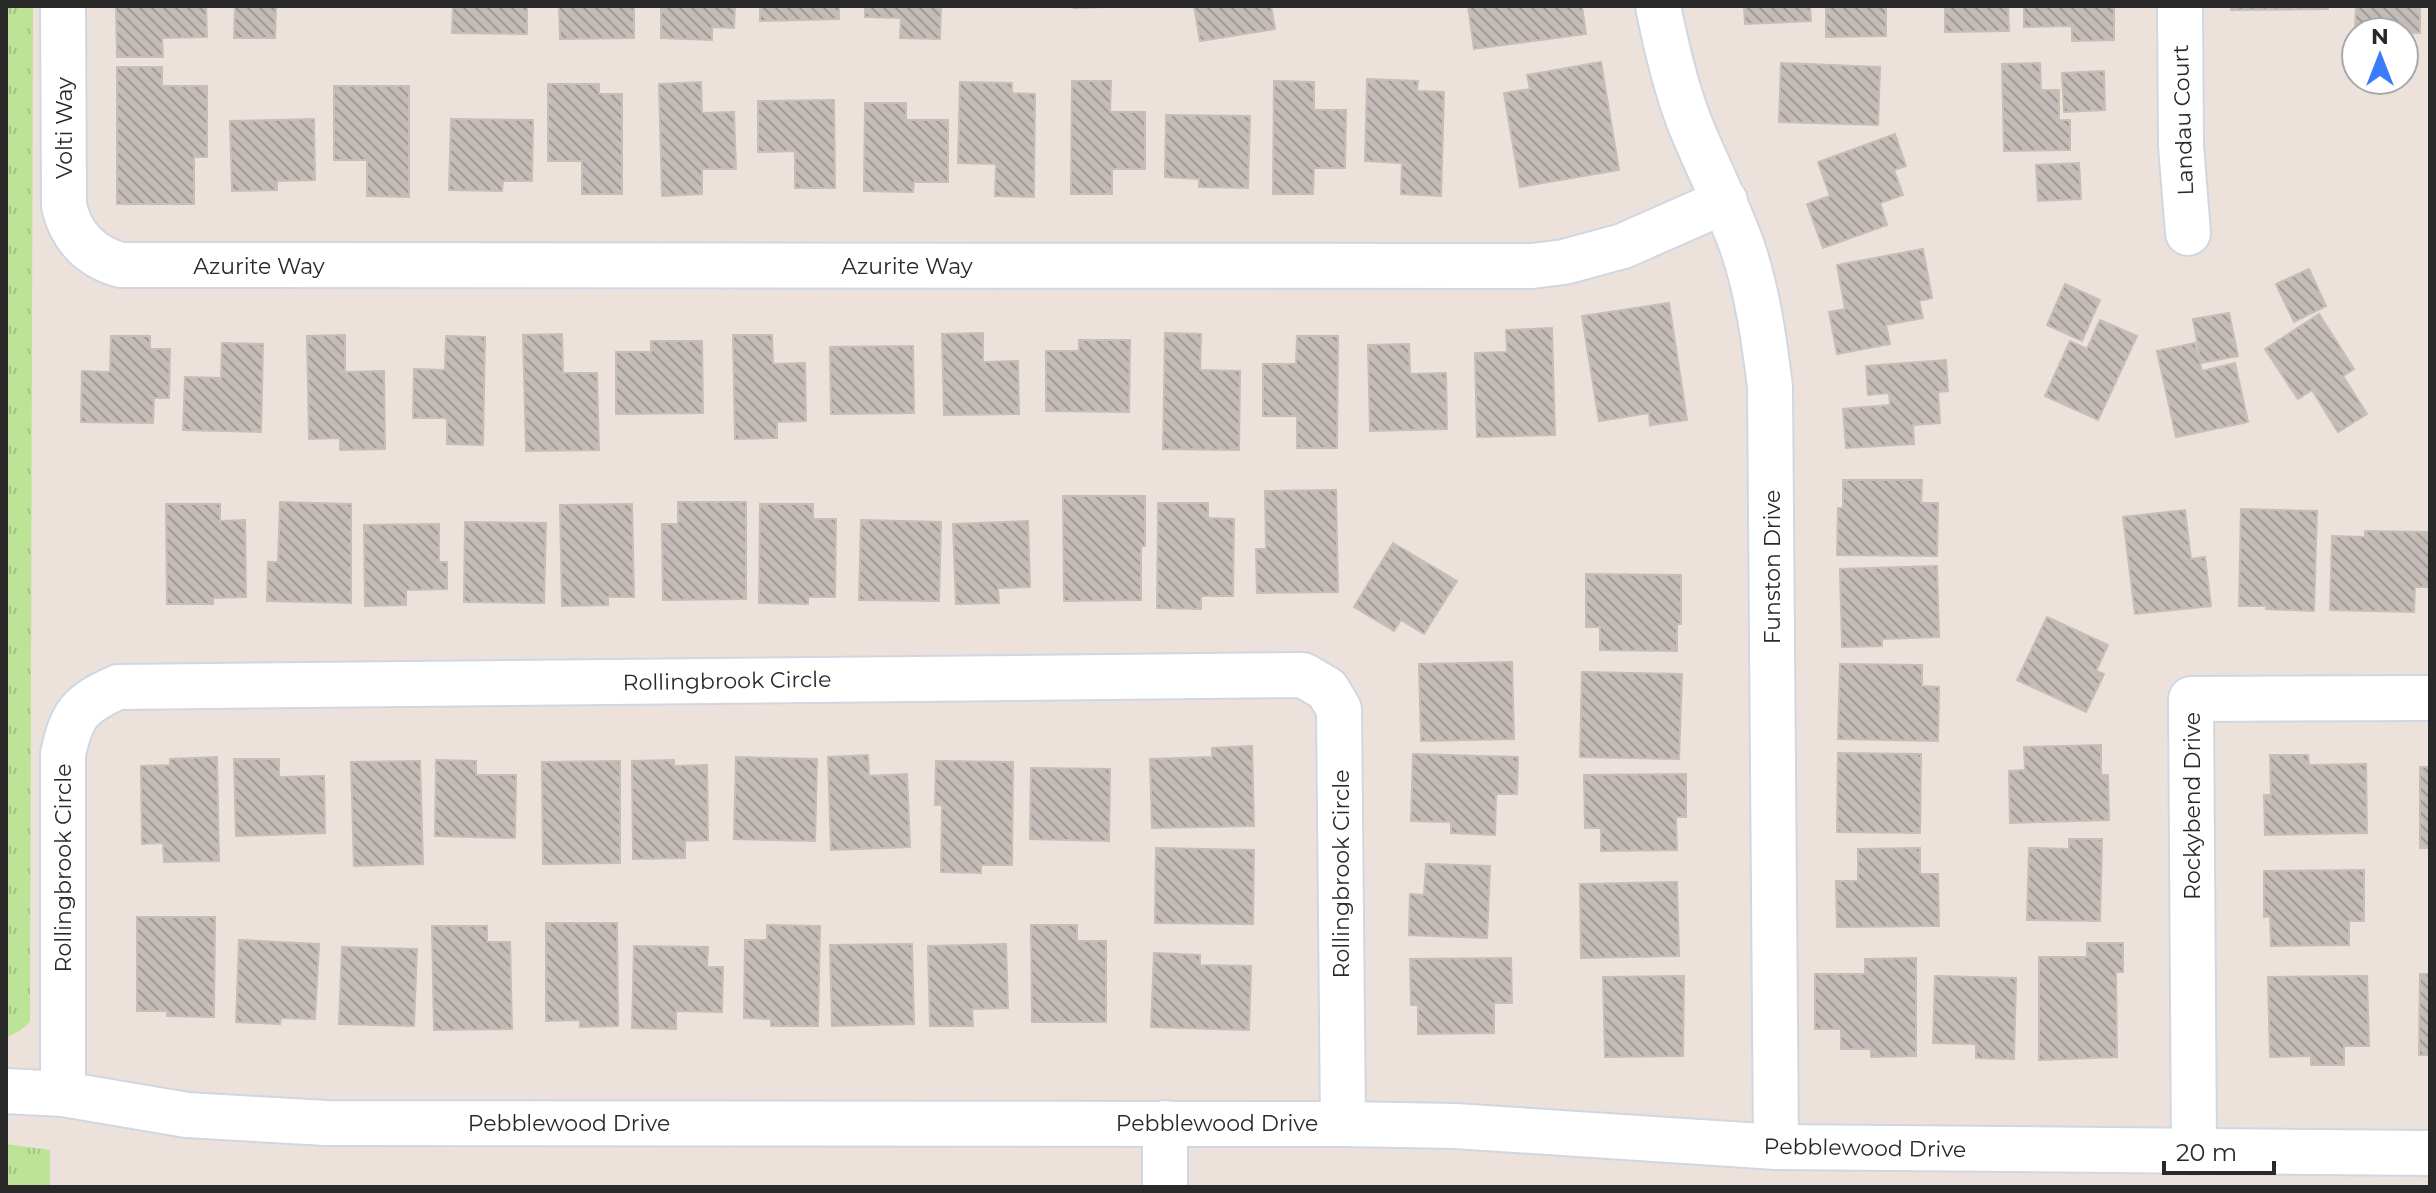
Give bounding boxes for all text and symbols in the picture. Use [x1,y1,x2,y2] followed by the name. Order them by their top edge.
[2340,16,2420,96] north arrow
[2371,23,2389,50] text: N
[2167,44,2199,196] street label: Landau Court
[51,77,78,179] street label: Volti Way
[193,253,325,280] street label: Azurite Way
[841,253,973,280] street label: Azurite Way
[1759,490,1786,644] street label: Funston Drive
[622,666,832,696] street label: Rollingbrook Circle
[2179,712,2206,900] street label: Rockybend Drive
[50,764,77,972] street label: Rollingbrook Circle
[1328,770,1355,978] street label: Rollingbrook Circle
[468,1110,670,1137] street label: Pebblewood Drive
[1116,1110,1318,1137] street label: Pebblewood Drive
[2164,1125,2274,1175] scale bar
[1764,1133,1966,1163] street label: Pebblewood Drive
[2176,1138,2237,1167] text: 20 m

